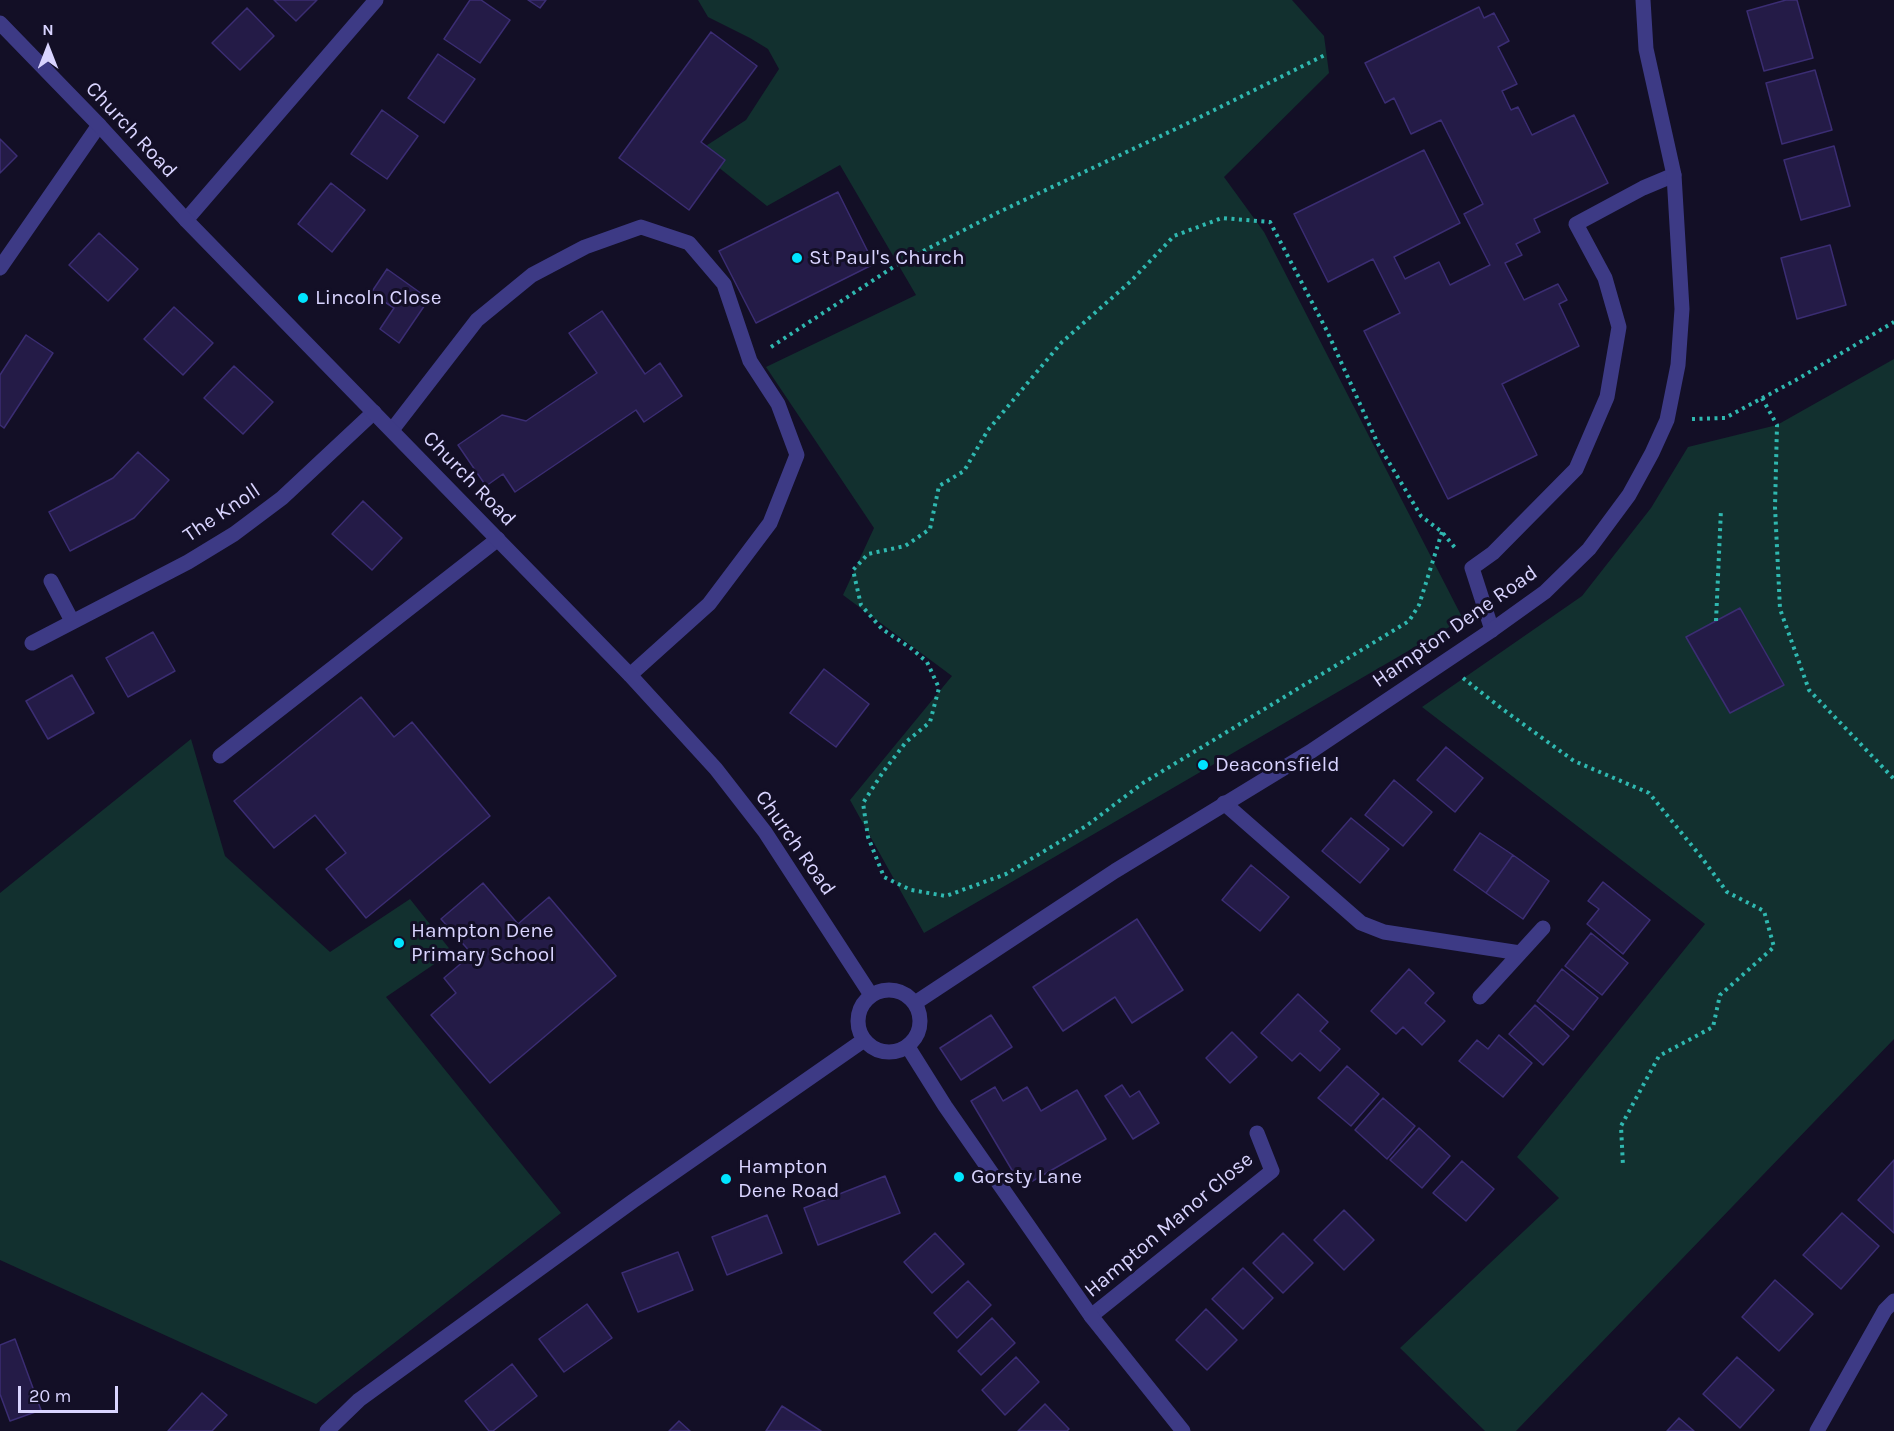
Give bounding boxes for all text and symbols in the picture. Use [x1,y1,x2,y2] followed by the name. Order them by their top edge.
[18,18,78,78] north arrow
[42,20,54,39] text: N
[80,77,182,183] street label: Church Road
[809,245,965,271] place label: St Paul's Church
[790,251,804,265] marker: St Paul's Church
[315,285,442,311] place label: Lincoln Close
[296,291,310,305] marker: Lincoln Close
[417,426,521,532] street label: Church Road
[179,478,265,548] street label: The Knoll
[1368,560,1542,694] street label: Hampton Dene Road
[1215,752,1340,778] place label: Deaconsfield
[1196,758,1210,772] marker: Deaconsfield
[749,786,841,900] street label: Church Road
[411,918,555,968] place label: Hampton Dene Primary School
[392,936,406,950] marker: Hampton Dene Primary School
[1079,1147,1259,1303] street label: Hampton Manor Close
[738,1154,839,1204] place label: Hampton Dene Road
[971,1164,1082,1190] place label: Gorsty Lane
[952,1170,966,1184] marker: Gorsty Lane
[719,1172,733,1186] marker: Hampton Dene Road
[21,1374,122,1412] scale bar
[29,1385,71,1407] text: 20 m

